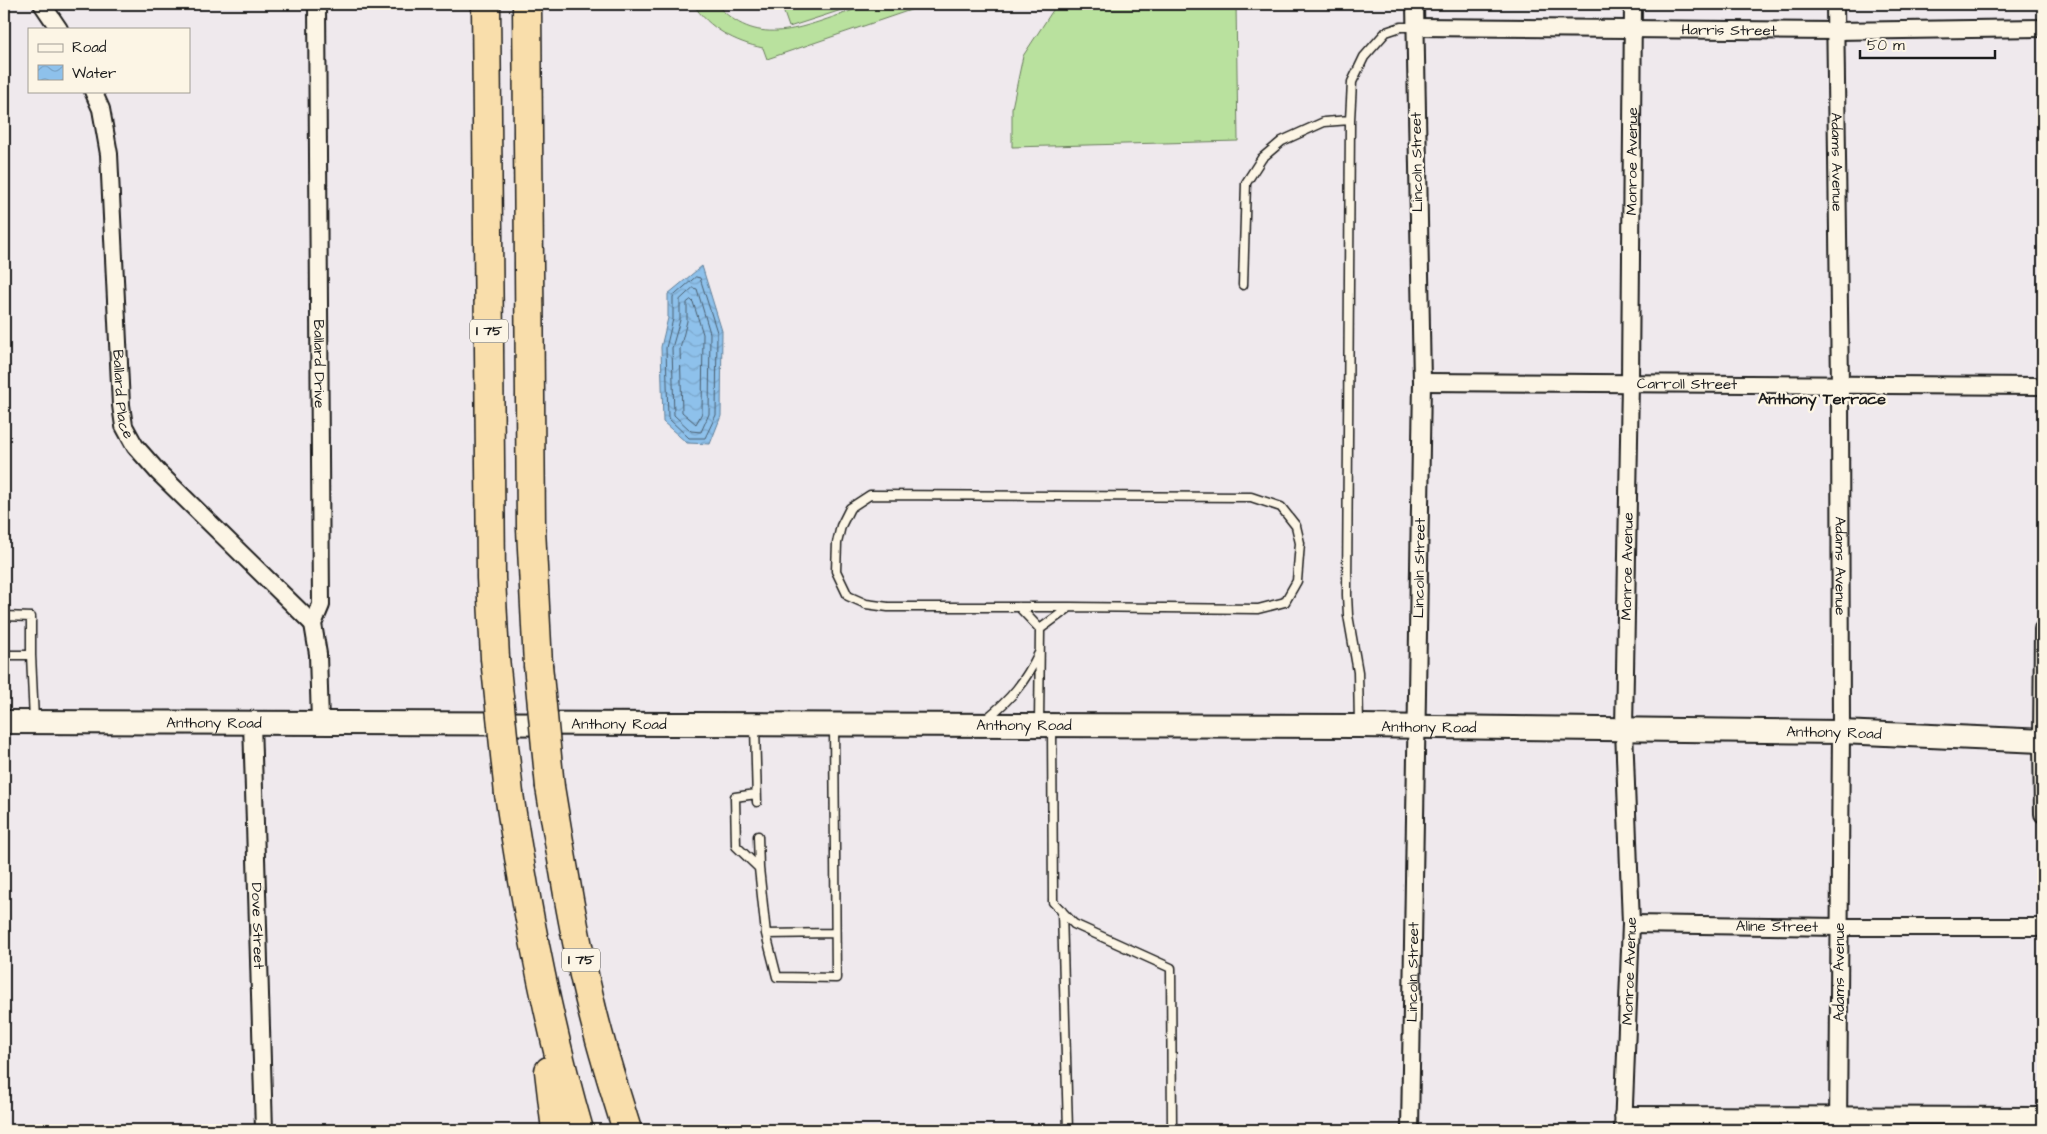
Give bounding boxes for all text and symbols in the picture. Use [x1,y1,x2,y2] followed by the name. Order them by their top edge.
[1681,19,1777,41] street label: Harris Street
[28,28,190,92] legend
[1860,28,1994,60] scale bar
[1867,35,1905,56] text: 50 m
[72,37,107,58] text: Road
[72,63,116,84] text: Water
[1621,107,1643,215] street label: Monroe Avenue
[1406,112,1428,212] street label: Lincoln Street
[1826,112,1848,212] street label: Adams Avenue
[309,319,330,408] street label: Ballard Drive
[470,320,508,342] road number: I 75
[108,349,139,442] street label: Ballard Place
[1637,373,1737,395] street label: Carroll Street
[1758,388,1886,411] district label: Anthony Terrace
[1615,512,1638,620] street label: Monroe Avenue
[1830,516,1851,615] street label: Adams Avenue
[1408,518,1430,618] street label: Lincoln Street
[166,712,262,734] street label: Anthony Road
[571,713,667,735] street label: Anthony Road
[976,714,1072,737] street label: Anthony Road
[1381,716,1477,738] street label: Anthony Road
[1786,721,1882,744] street label: Anthony Road
[246,882,270,969] street label: Dove Street
[1736,915,1818,937] street label: Aline Street
[1617,917,1642,1025] street label: Monroe Avenue
[1401,922,1424,1022] street label: Lincoln Street
[1829,923,1850,1021] street label: Adams Avenue
[562,948,600,972] road number: I 75

